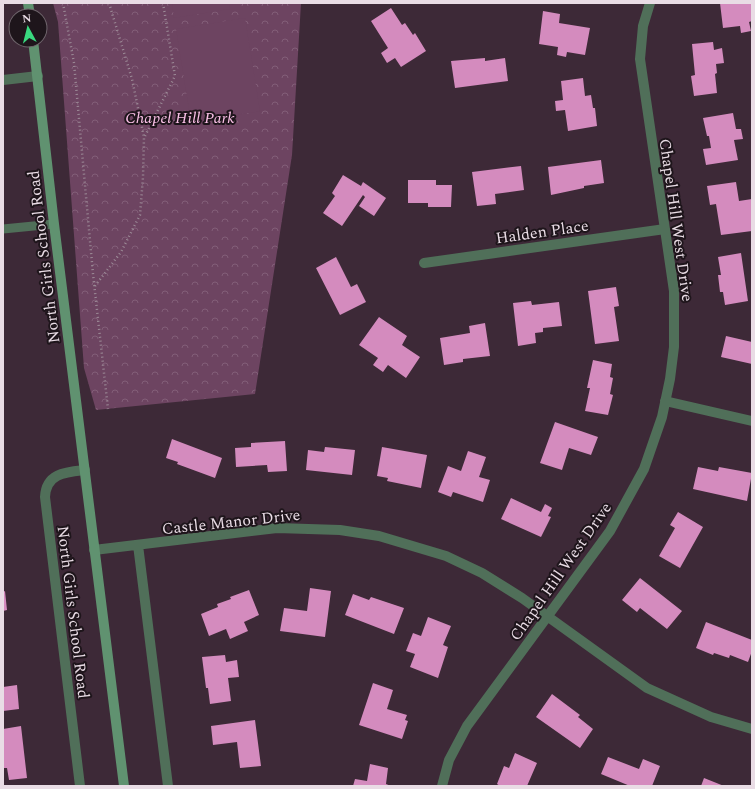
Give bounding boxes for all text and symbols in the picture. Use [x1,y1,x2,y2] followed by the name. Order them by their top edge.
[8,8,48,48] north arrow
[21,10,32,28] text: N
[125,106,235,130] park label: Chapel Hill Park
[653,137,699,303] street label: Chapel Hill West Drive
[21,169,67,345] street label: North Girls School Road
[494,214,590,250] street label: Halden Place
[504,497,618,646] street label: Chapel Hill West Drive
[161,503,301,541] street label: Castle Manor Drive
[50,524,96,700] street label: North Girls School Road

